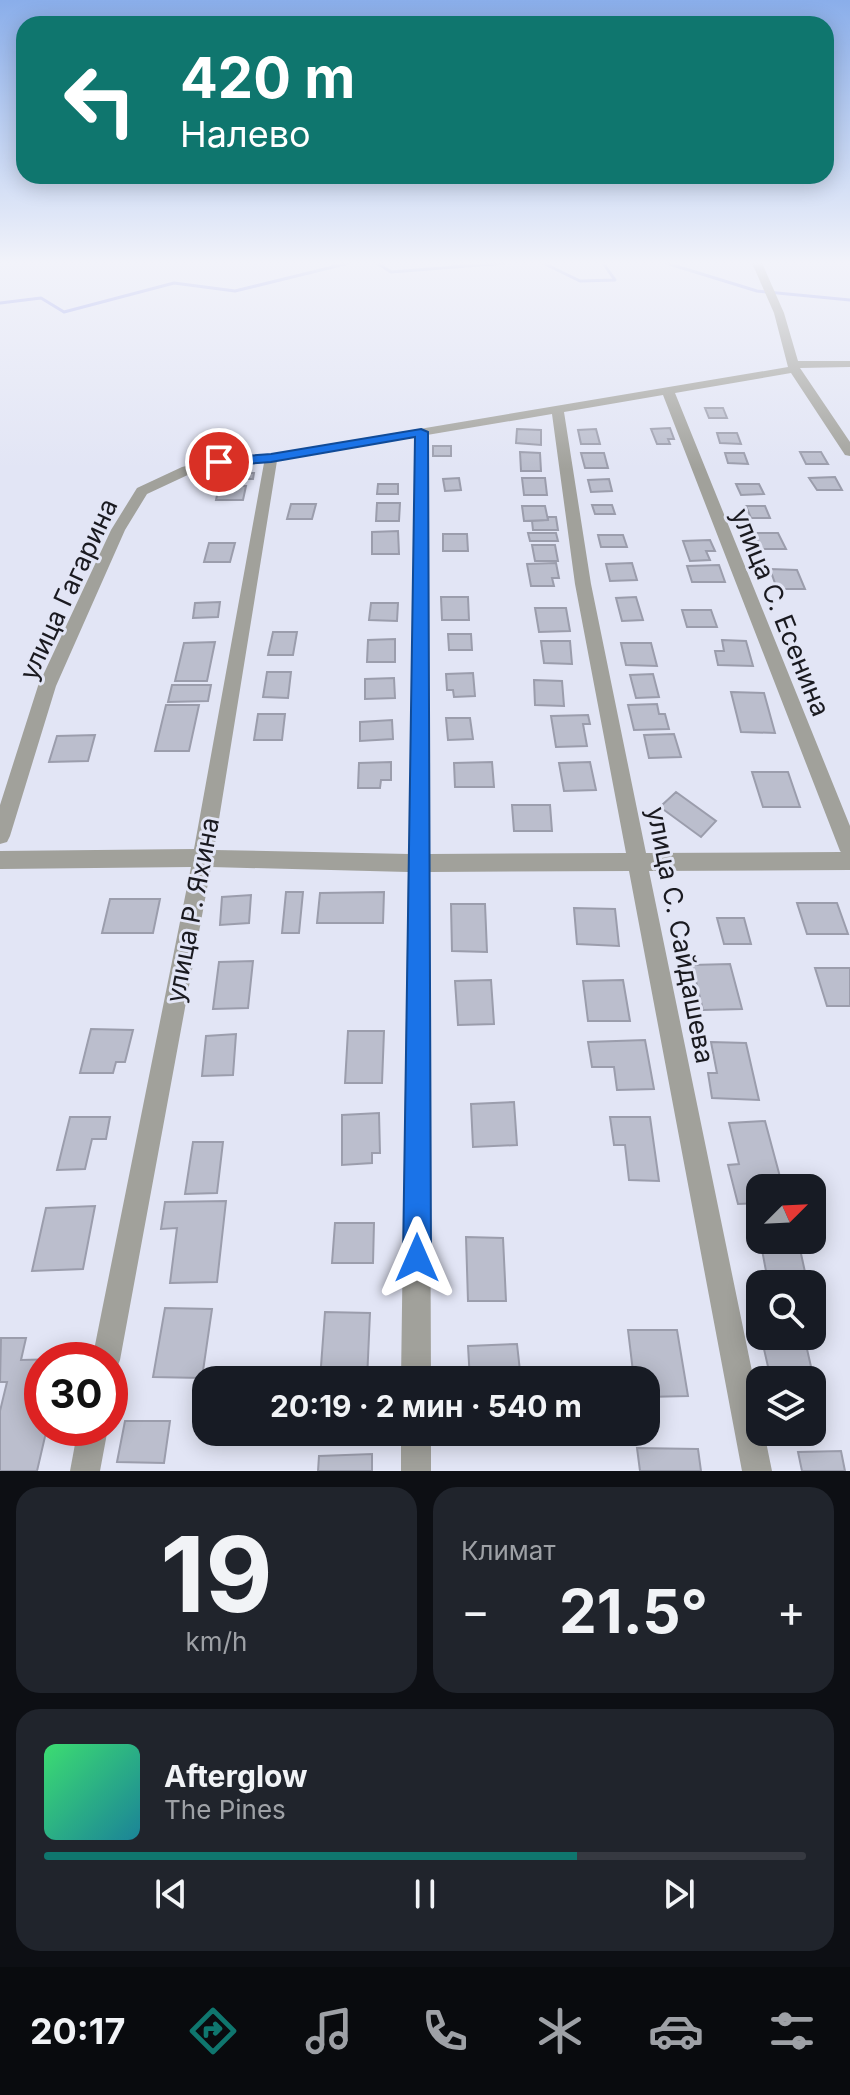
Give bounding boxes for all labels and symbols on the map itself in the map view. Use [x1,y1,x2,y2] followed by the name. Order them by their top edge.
[185,428,253,496] pin
[13,494,123,684] street label: улица Гагарина
[725,504,837,720] street label: улица С. Есенина
[641,804,721,1066] street label: улица С. Сайдашева
[159,815,225,1005] street label: улица Р. Яхина
[746,1174,826,1254] north arrow
[375,1216,459,1300] position arrow
[24,1342,128,1446] speed limit sign: 30

